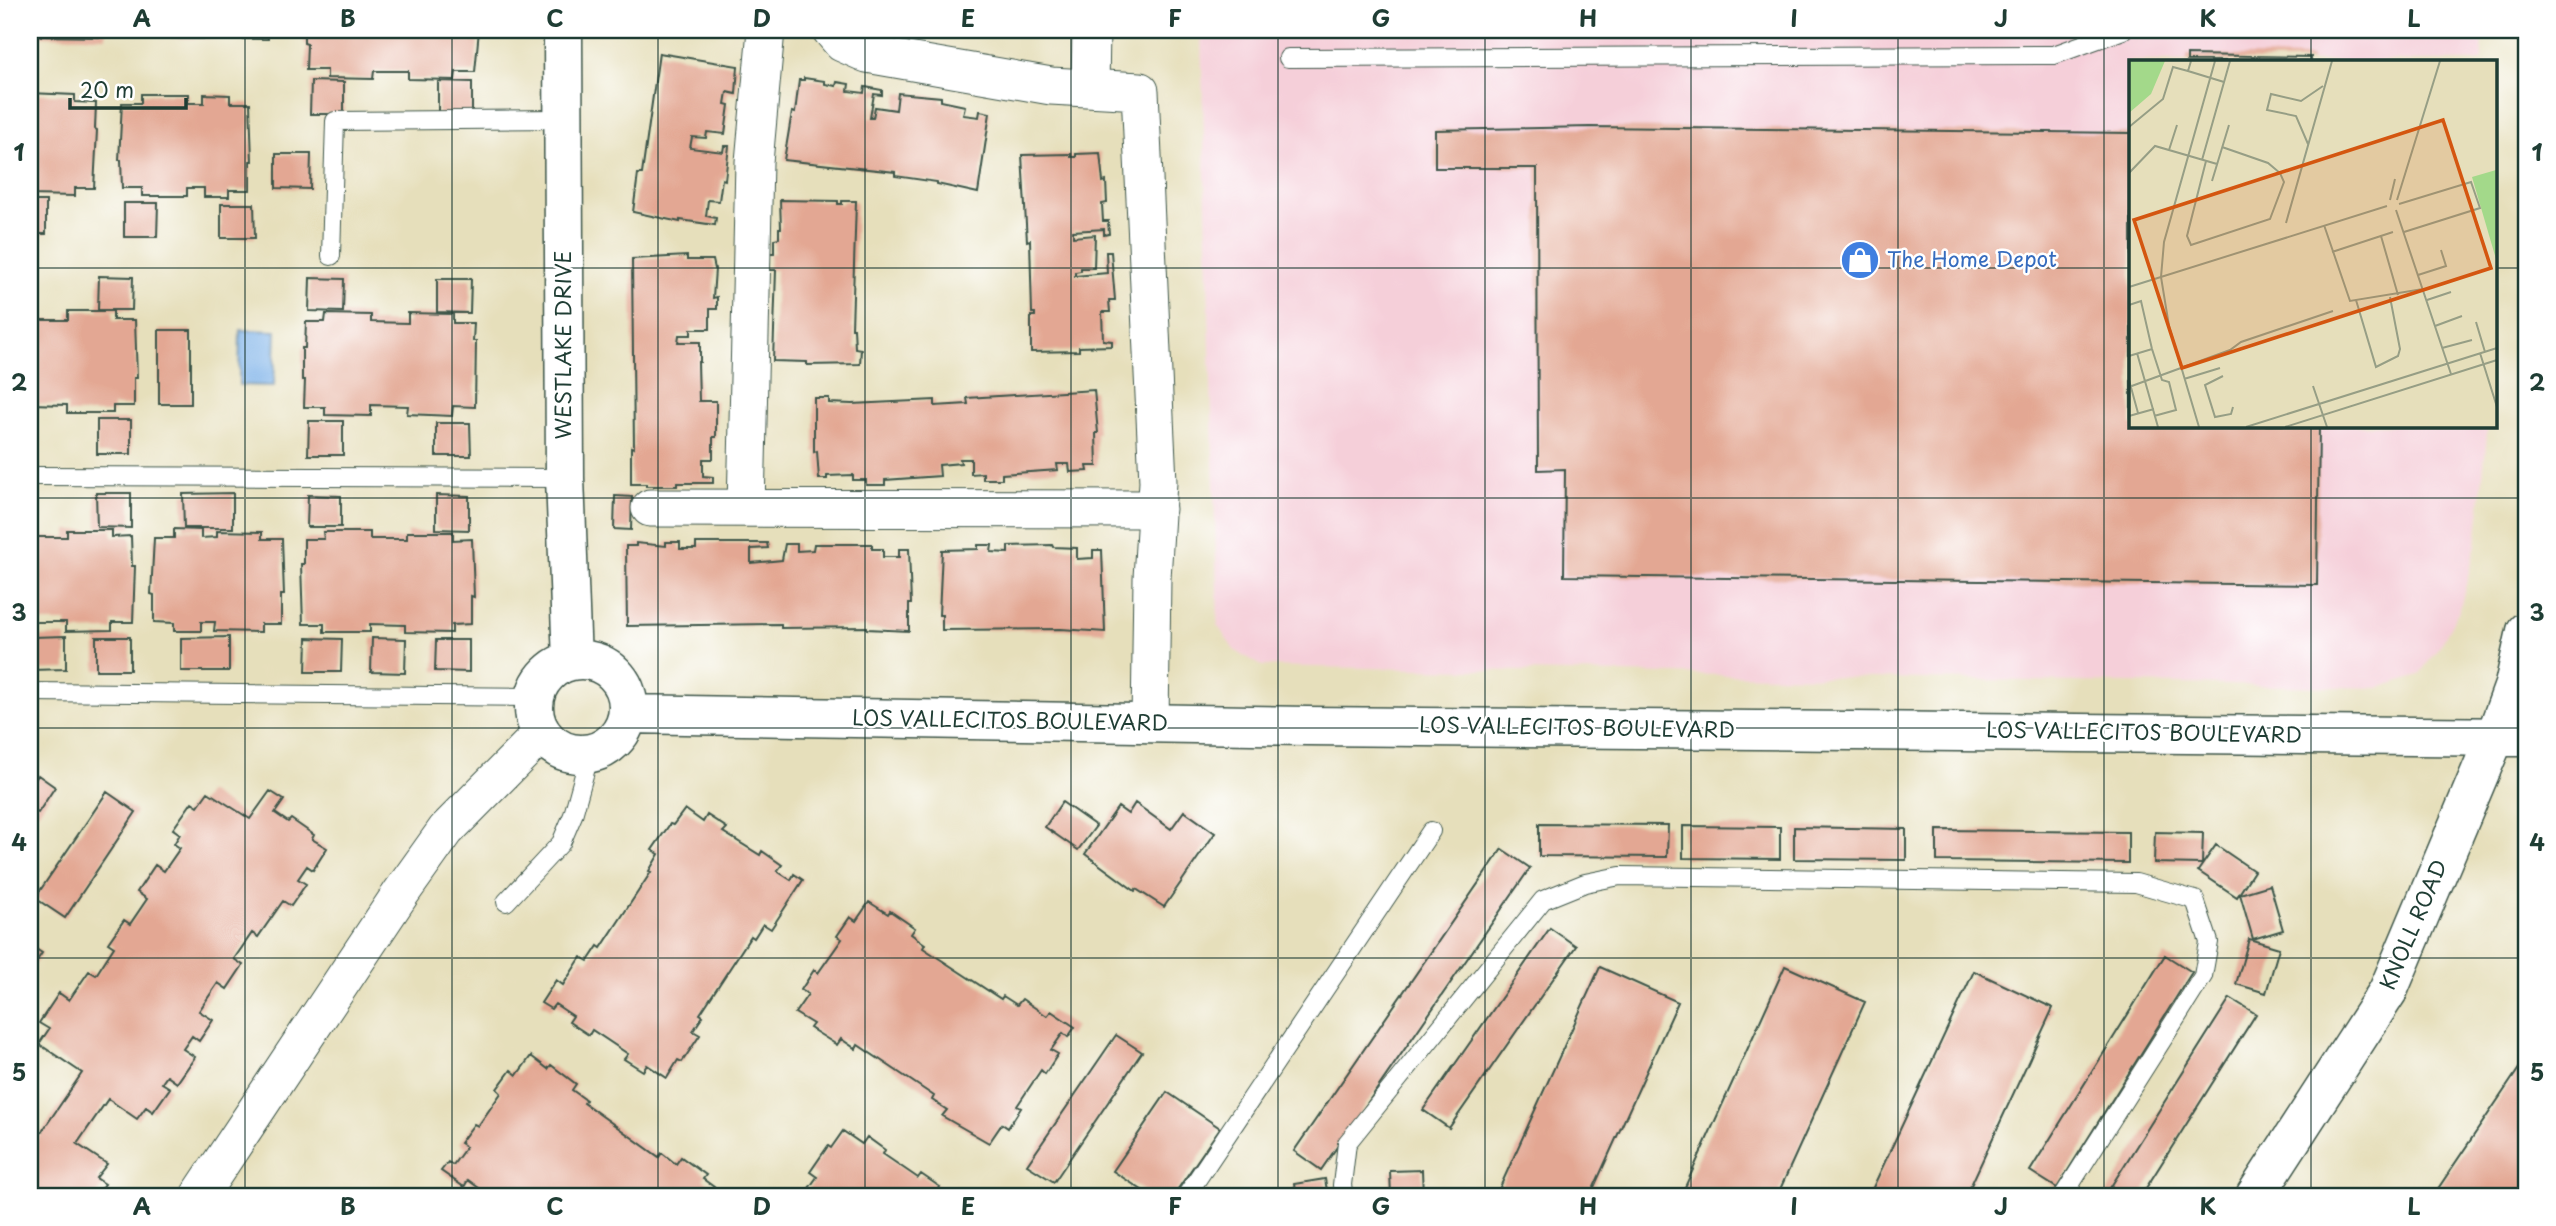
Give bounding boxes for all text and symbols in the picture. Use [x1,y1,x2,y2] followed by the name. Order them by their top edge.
[133,0,151,35] text: A
[340,0,356,35] text: B
[546,0,564,35] text: C
[753,0,771,35] text: D
[961,0,975,35] text: E
[1168,0,1182,35] text: F
[1372,0,1390,35] text: G
[1579,0,1597,35] text: H
[1790,0,1798,35] text: I
[1994,0,2008,35] text: J
[2200,0,2217,35] text: K
[2407,0,2421,35] text: L
[2129,60,2496,427] inset map
[70,66,186,110] scale bar
[80,73,134,105] text: 20 m
[14,134,25,169] text: 1
[2532,134,2543,169] text: 1
[1839,239,1881,281] shop icon: The Home Depot
[1887,242,2057,274] place label: The Home Depot
[546,250,578,440] street label: WESTLAKE DRIVE
[11,364,27,399] text: 2
[2529,364,2545,399] text: 2
[11,594,27,629] text: 3
[2529,594,2545,629] text: 3
[852,700,1168,738] street label: LOS VALLECITOS BOULEVARD
[1419,707,1735,745] street label: LOS VALLECITOS BOULEVARD
[1986,712,2302,750] street label: LOS VALLECITOS BOULEVARD
[11,824,27,859] text: 4
[2529,824,2545,859] text: 4
[2370,854,2454,994] street label: KNOLL ROAD
[12,1054,26,1089] text: 5
[2530,1054,2544,1089] text: 5
[133,1188,151,1223] text: A
[340,1188,356,1223] text: B
[546,1188,564,1223] text: C
[753,1188,771,1223] text: D
[961,1188,975,1223] text: E
[1168,1188,1182,1223] text: F
[1372,1188,1390,1223] text: G
[1579,1188,1597,1223] text: H
[1790,1188,1798,1223] text: I
[1994,1188,2008,1223] text: J
[2200,1188,2217,1223] text: K
[2407,1188,2421,1223] text: L

